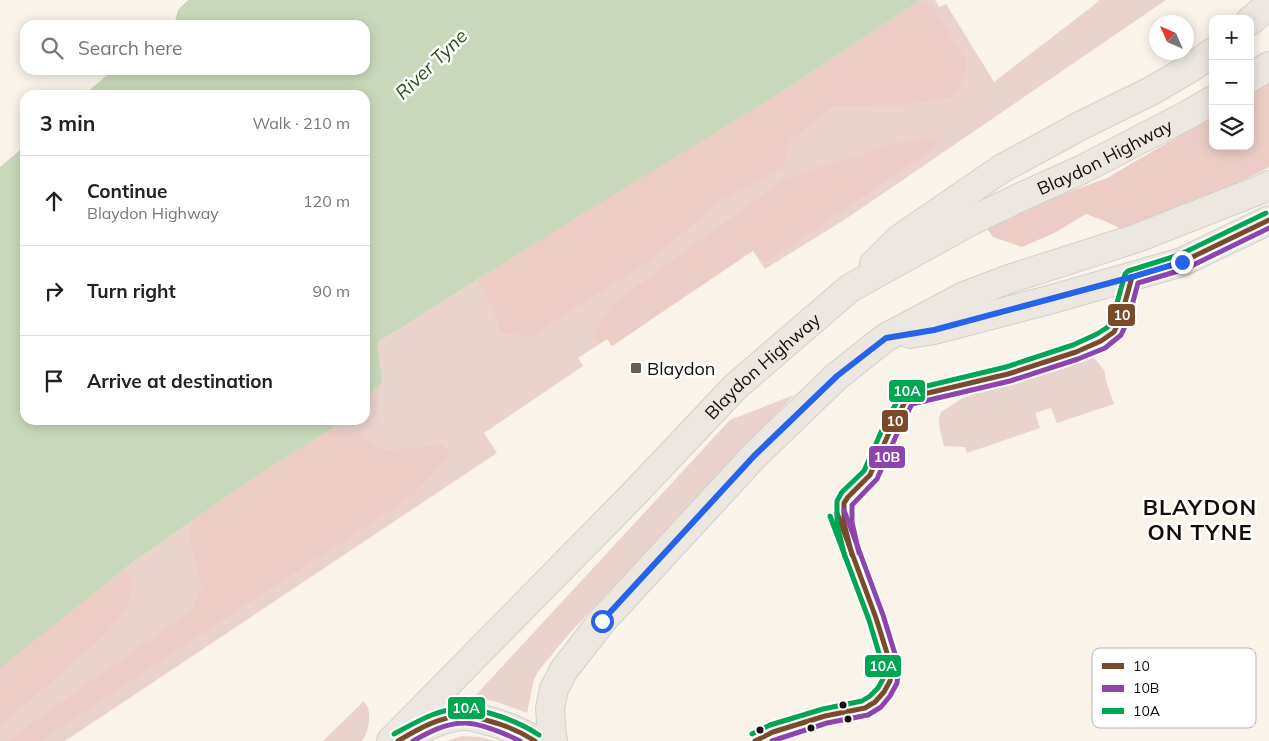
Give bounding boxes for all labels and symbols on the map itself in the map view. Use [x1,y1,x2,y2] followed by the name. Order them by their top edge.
[1149,15,1194,60] north arrow
[390,24,472,104] water label: River Tyne
[1033,113,1177,200] street label: Blaydon Highway
[1171,251,1194,274] route end
[1107,303,1136,327] line badge: 10
[1114,306,1130,324] text: 10
[699,307,825,424] street label: Blaydon Highway
[647,357,715,380] place label: Blaydon
[629,361,643,375] marker: Blaydon
[888,379,926,403] line badge: 10A
[893,382,921,400] text: 10A
[881,409,909,433] line badge: 10
[887,412,903,430] text: 10
[868,445,906,469] line badge: 10B
[874,448,901,466] text: 10B
[1143,493,1257,546] district label: BLAYDON ON TYNE
[591,610,614,633] route start
[1092,648,1256,728] legend
[864,654,902,678] line badge: 10A
[869,657,897,675] text: 10A
[1133,657,1150,675] text: 10
[1133,679,1159,697] text: 10B
[447,696,486,720] line badge: 10A
[452,699,480,717] text: 10A
[838,700,848,710] unlabelled marker
[1133,702,1161,720] text: 10A
[843,714,853,724] unlabelled marker
[806,723,816,733] unlabelled marker
[755,725,765,735] unlabelled marker

